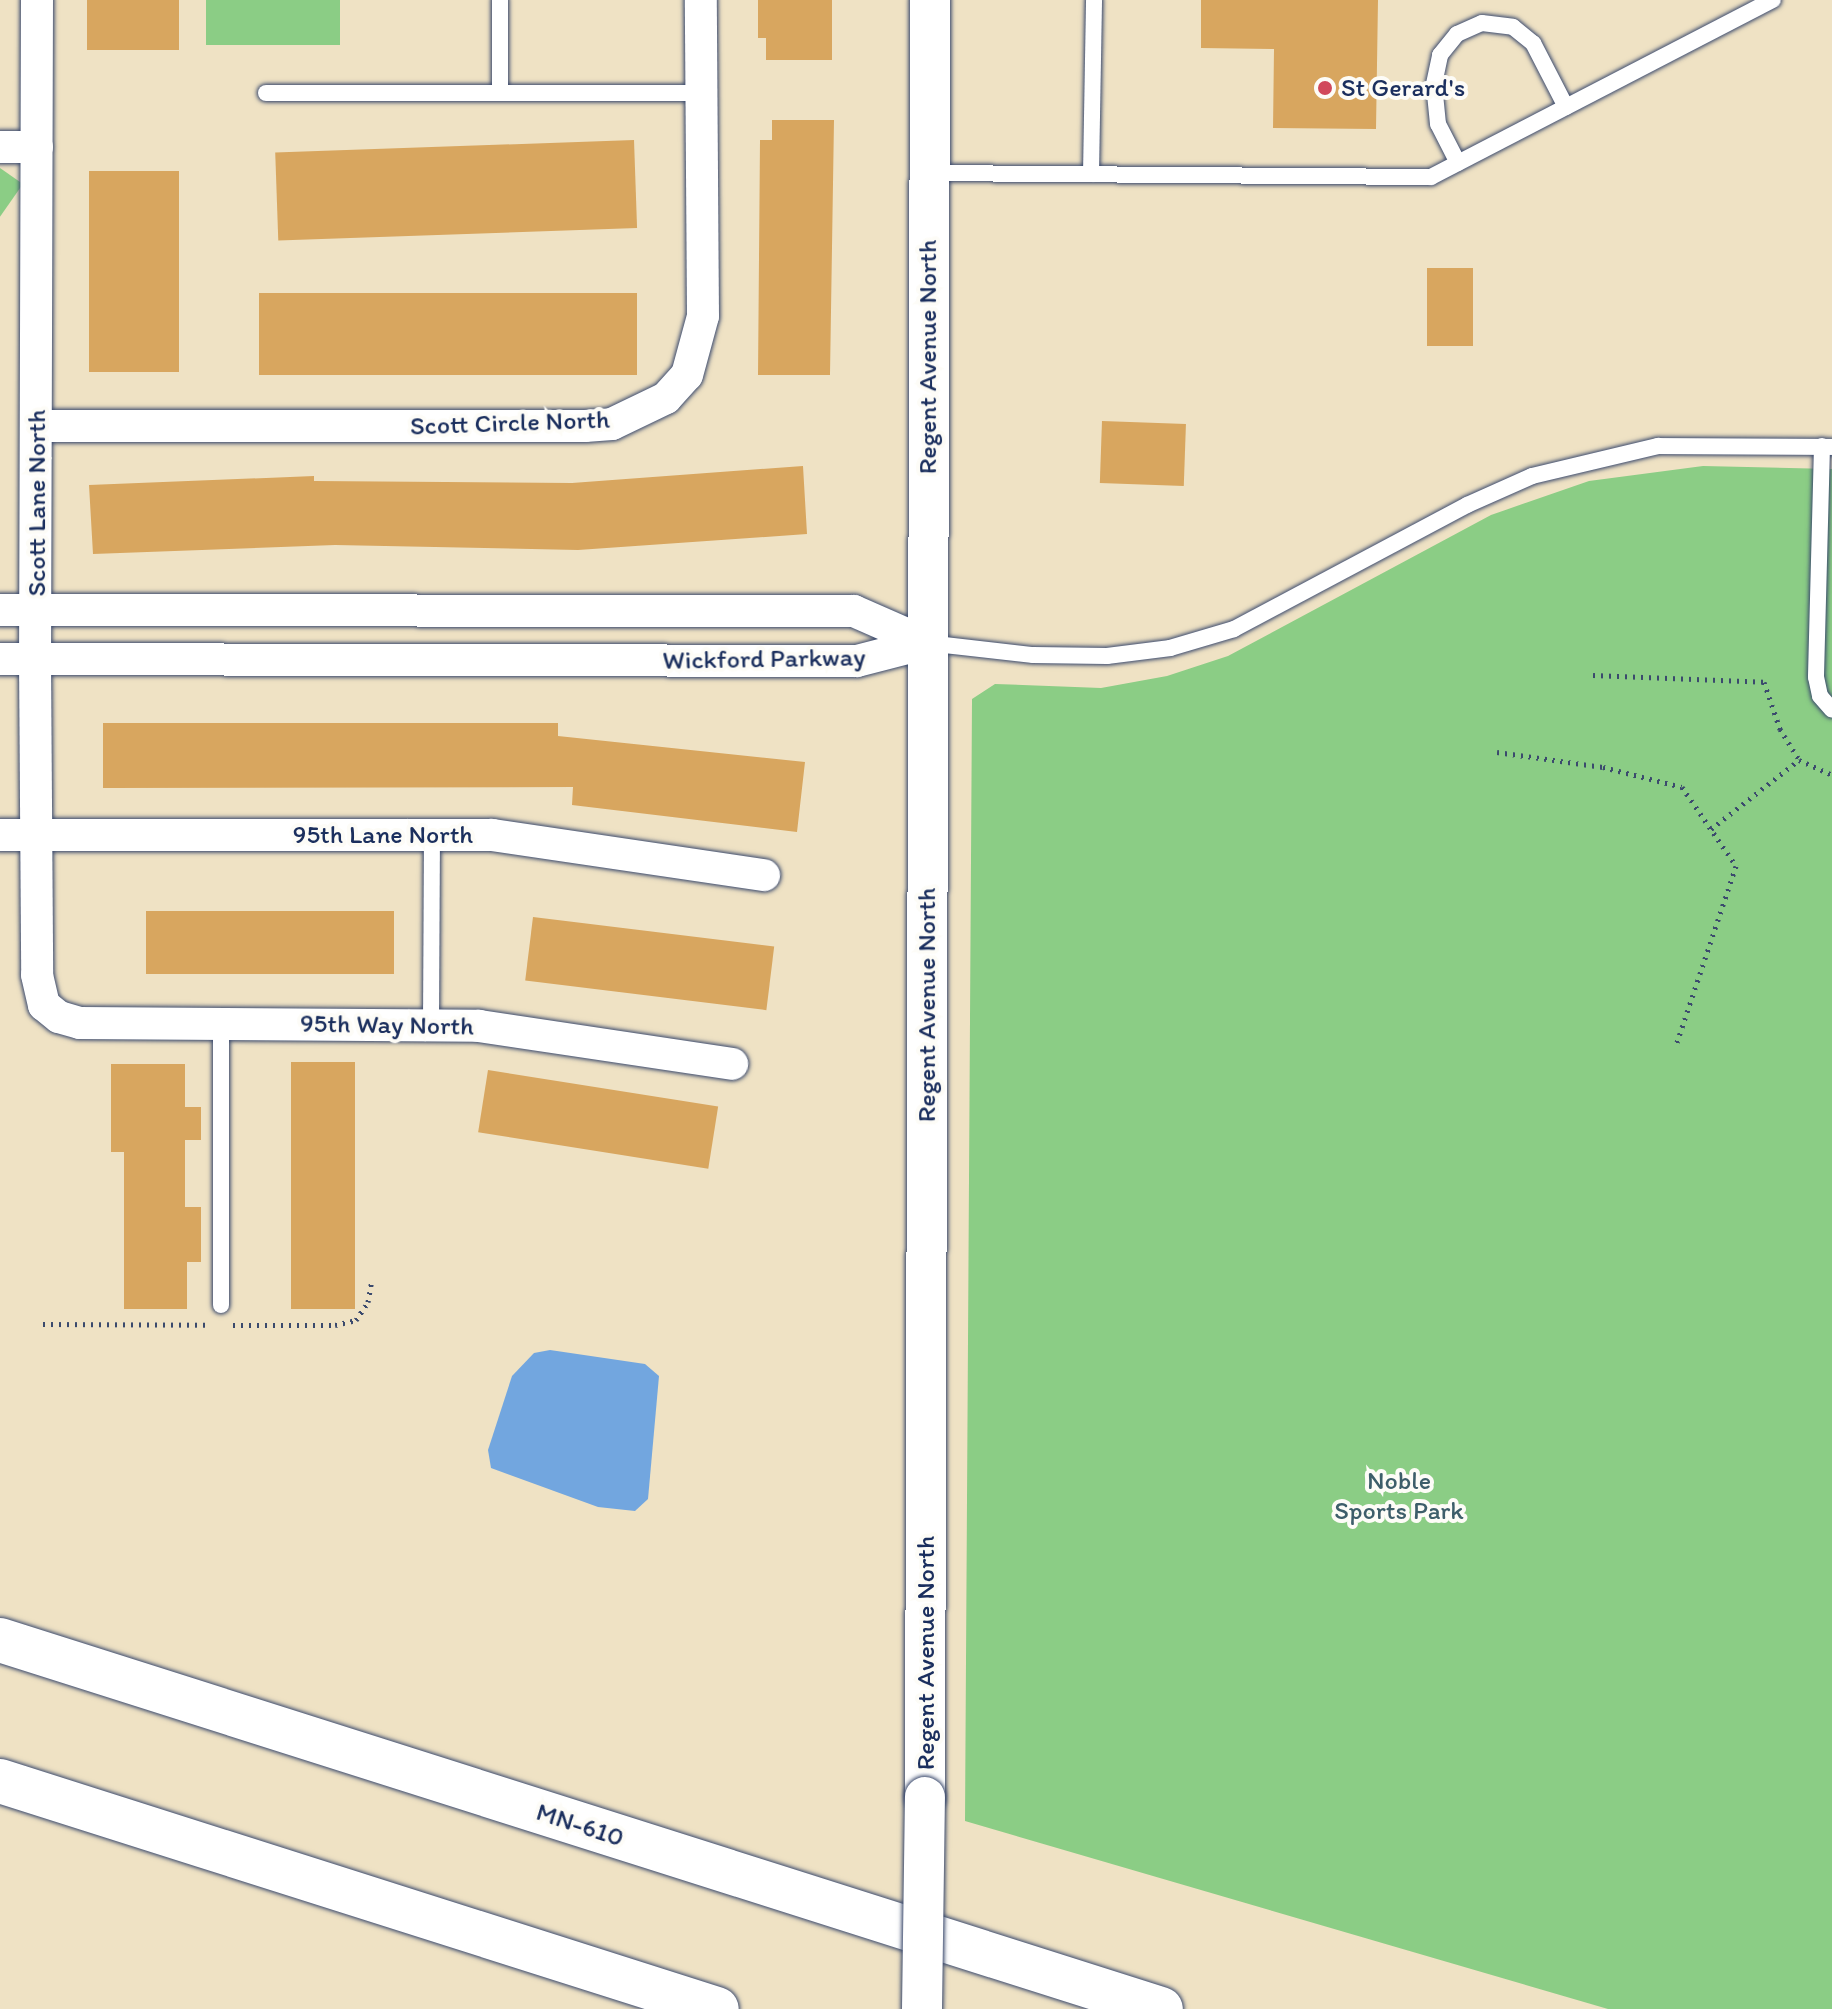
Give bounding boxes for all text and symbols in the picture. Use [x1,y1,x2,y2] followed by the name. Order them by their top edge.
[1341,72,1465,104] place label: St Gerard's
[1316,79,1334,97] marker: St Gerard's
[912,239,944,475] street label: Regent Avenue North
[409,404,611,442] street label: Scott Circle North
[21,409,53,597] street label: Scott Lane North
[663,642,865,676] street label: Wickford Parkway
[293,819,473,851] street label: 95th Lane North
[911,887,943,1123] street label: Regent Avenue North
[300,1008,474,1042] street label: 95th Way North
[1334,1465,1464,1526] park label: Noble Sports Park
[910,1535,942,1771] street label: Regent Avenue North
[532,1796,628,1854] street label: MN-610

